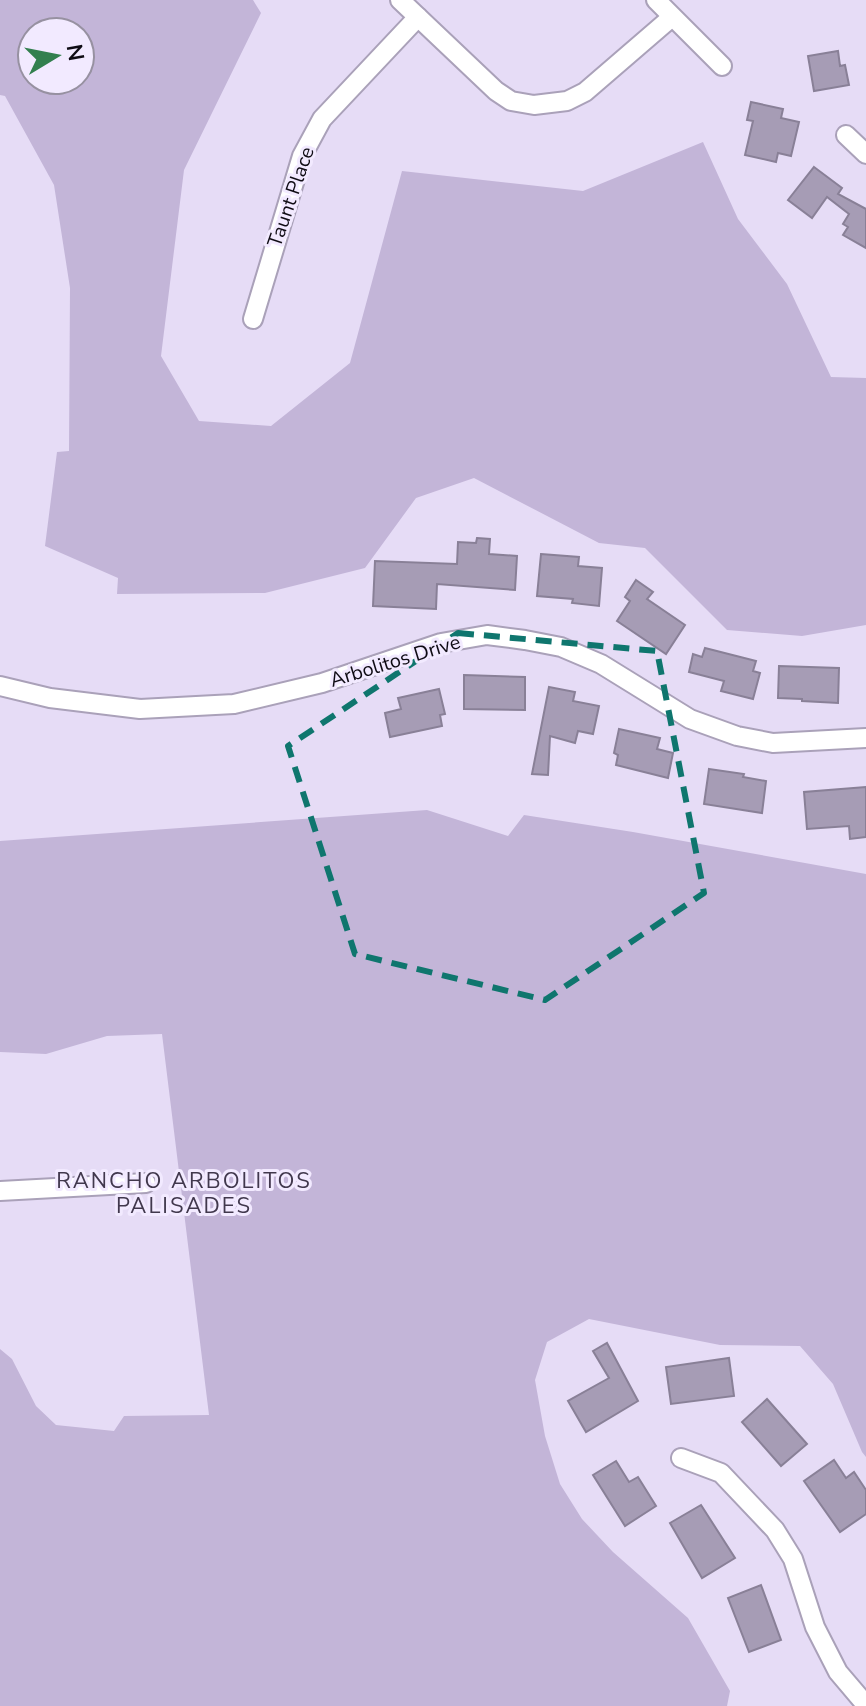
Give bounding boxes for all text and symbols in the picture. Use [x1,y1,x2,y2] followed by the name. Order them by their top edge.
[16,16,96,96] north arrow
[59,42,91,63] text: N
[261,143,321,251] street label: Taunt Place
[326,628,464,694] street label: Arbolitos Drive
[56,1166,312,1221] district label: RANCHO ARBOLITOS PALISADES

